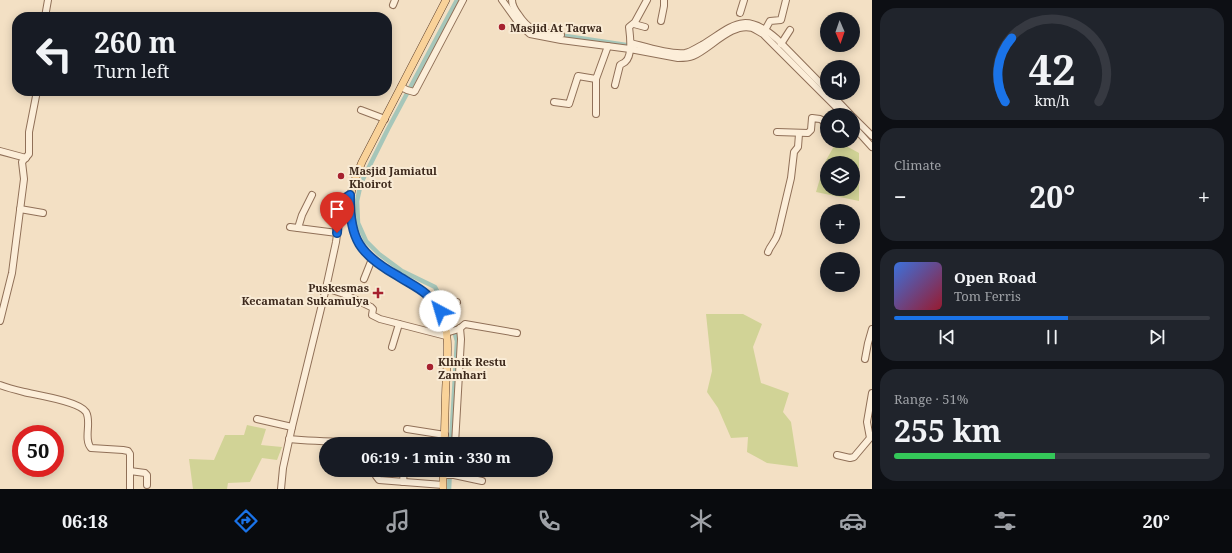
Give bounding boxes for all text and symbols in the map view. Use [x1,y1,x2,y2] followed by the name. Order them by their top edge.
[820,12,860,52] north arrow
[820,12,860,292] map controls
[510,20,603,35] place label: Masjid At Taqwa
[497,22,507,32] marker: Masjid At Taqwa
[94,23,176,61] text: 260 m
[28,28,80,80] icon: left
[1028,41,1076,97] text: 42
[94,59,169,83] text: Turn left
[820,60,860,100] button: sound
[1034,91,1070,110] text: km/h
[820,108,860,148] button: search
[820,156,860,196] button: layers
[894,156,941,174] text: Climate
[349,163,437,191] place label: Masjid Jamiatul Khoirot
[336,171,346,181] marker: Masjid Jamiatul Khoirot
[1029,176,1075,217] text: 20°
[894,181,907,211] text: −
[1198,181,1210,211] text: +
[320,192,354,233] pin
[326,198,348,220] icon: arrive
[820,204,860,244] button: +
[820,252,860,292] button: −
[954,267,1037,287] text: Open Road
[241,280,369,308] place label: Puskesmas Kecamatan Sukamulya
[372,287,384,299] marker: Puskesmas Kecamatan Sukamulya
[954,287,1021,305] text: Tom Ferris
[419,290,461,332] position arrow
[936,326,958,348] icon: previous
[1041,326,1063,348] icon: pause
[1146,326,1168,348] icon: next
[438,354,507,382] place label: Klinik Restu Zamhari
[425,362,435,372] marker: Klinik Restu Zamhari
[894,390,968,408] text: Range · 51%
[894,410,1001,451] text: 255 km
[12,425,64,477] speed limit sign: 50
[361,447,511,467] text: 06:19 · 1 min · 330 m
[232,507,260,535] icon: directions
[384,507,412,535] icon: music
[535,507,563,535] icon: phone
[687,507,715,535] icon: climate
[839,507,867,535] icon: car
[991,507,1019,535] icon: filters
[62,509,108,533] text: 06:18
[1143,509,1170,533] text: 20°

